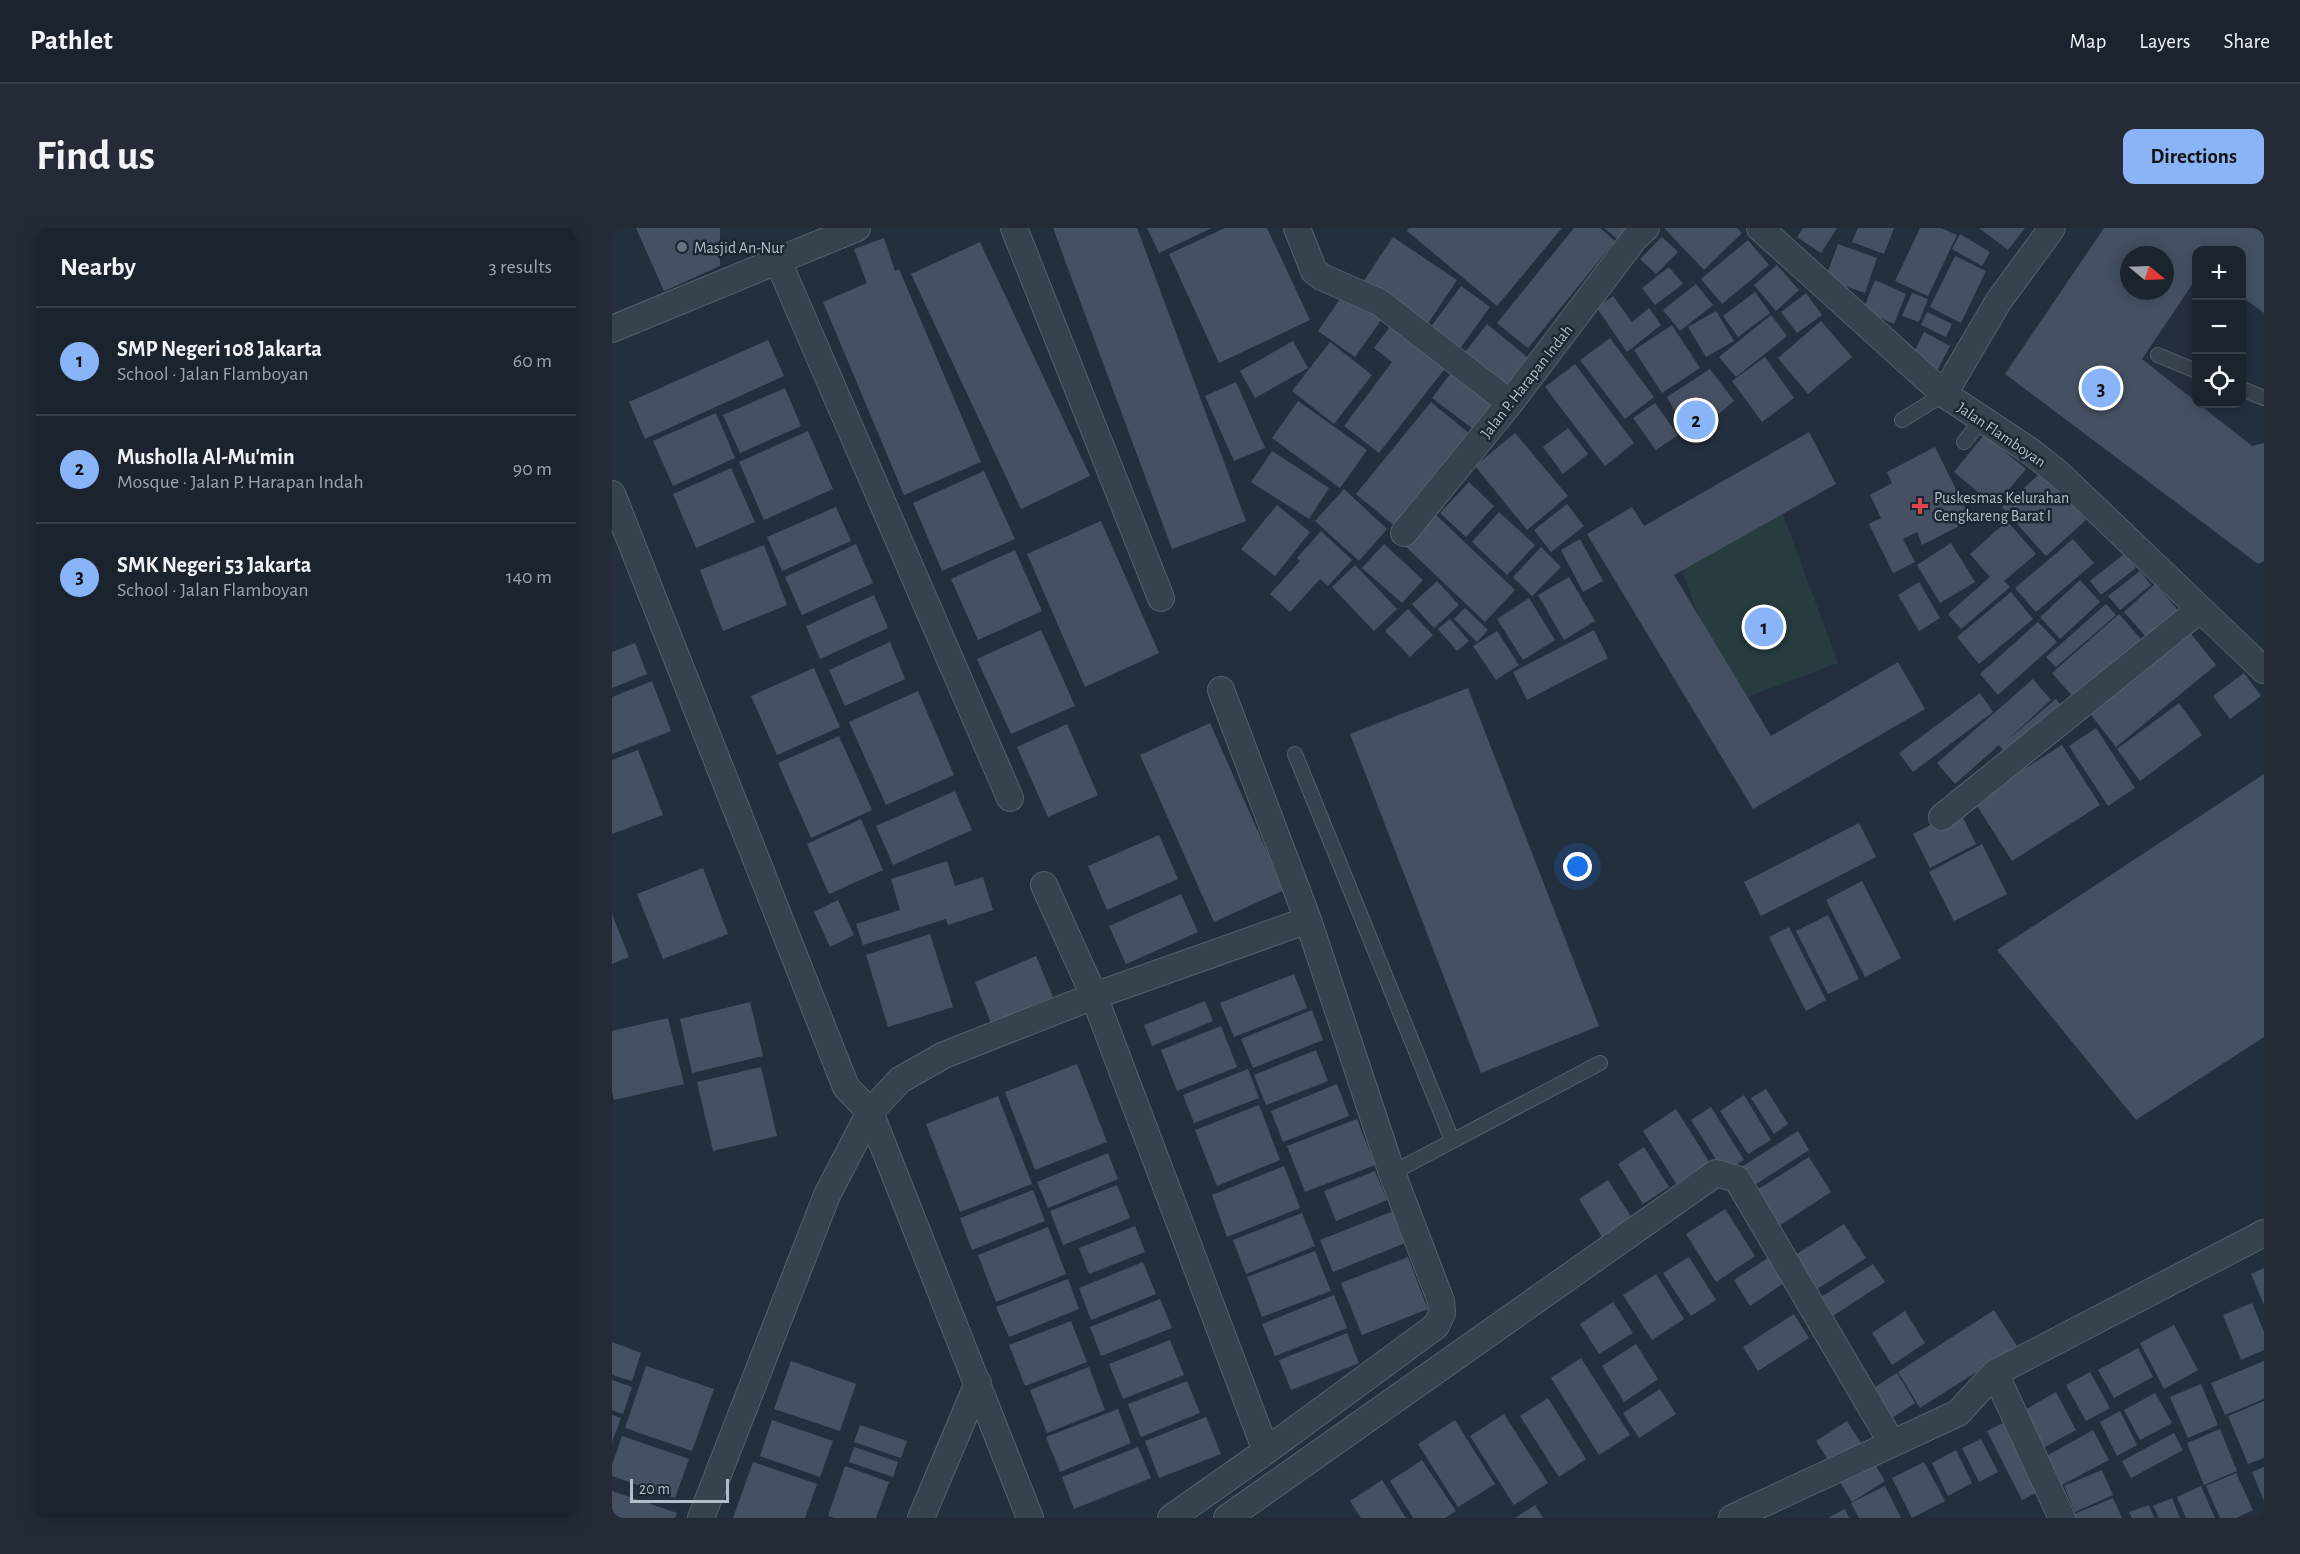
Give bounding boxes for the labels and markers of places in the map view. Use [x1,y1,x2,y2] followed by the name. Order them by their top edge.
[675,240,689,254] marker: Masjid An-Nur
[694,240,785,257] place label: Masjid An-Nur
[2082,366,2120,410] pin: 3
[1676,398,1716,442] pin: 2
[1934,490,2069,524] place label: Puskesmas Kelurahan Cengkareng Barat I
[1911,497,1929,515] marker: Puskesmas Kelurahan Cengkareng Barat I
[1744,604,1784,650] pin: 1

